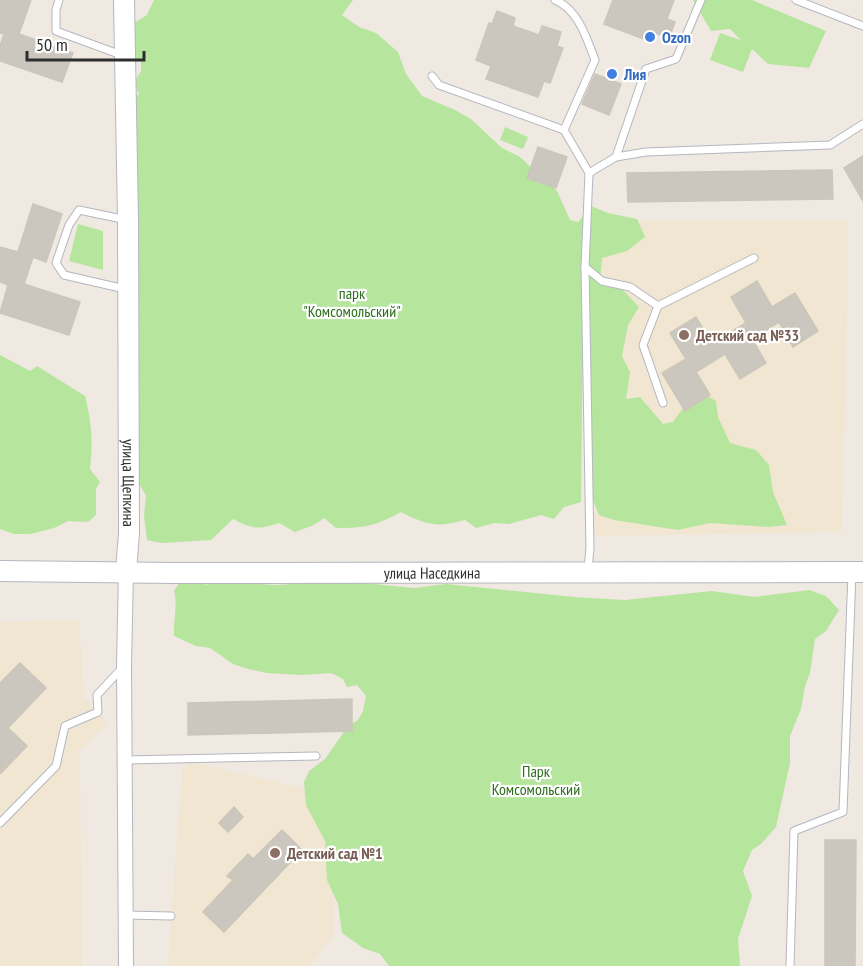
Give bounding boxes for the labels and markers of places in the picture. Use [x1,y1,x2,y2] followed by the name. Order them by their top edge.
[662,27,691,47] place label: Ozon
[643,30,657,44] marker: Ozon
[623,64,646,84] place label: Лия
[605,67,619,81] marker: Лия
[696,325,799,345] place label: Детский сад №33
[677,328,691,342] marker: Детский сад №33
[287,843,383,863] place label: Детский сад №1
[268,846,282,860] marker: Детский сад №1

